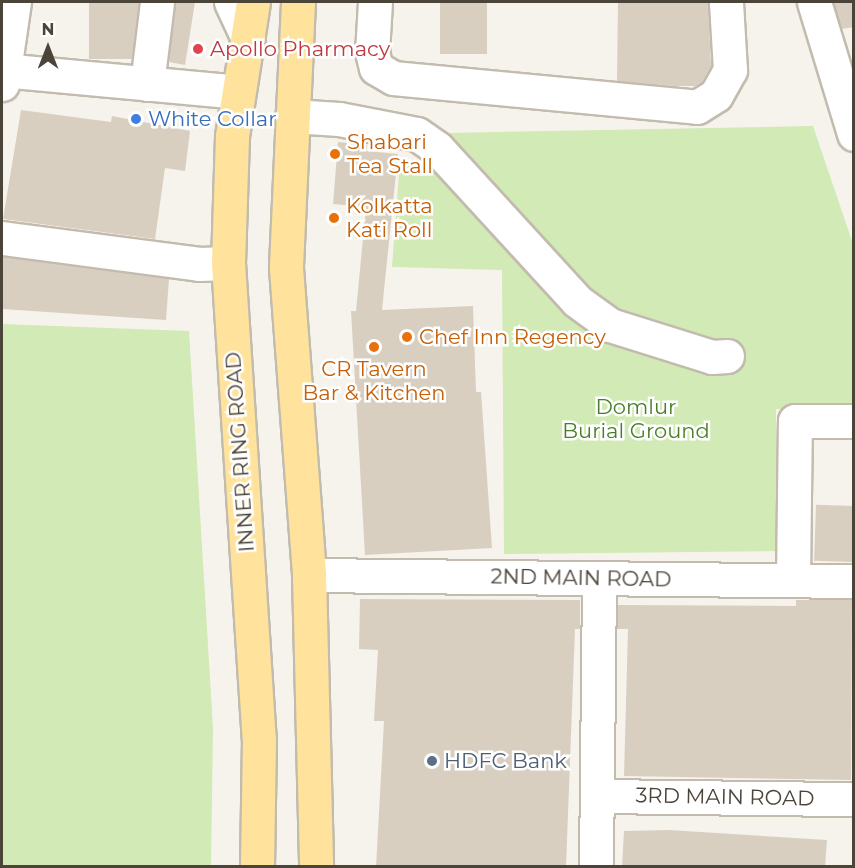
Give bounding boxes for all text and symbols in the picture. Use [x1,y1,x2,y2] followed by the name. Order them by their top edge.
[18,18,78,78] north arrow
[42,20,54,39] text: N
[210,36,390,62] place label: Apollo Pharmacy
[191,42,205,56] marker: Apollo Pharmacy
[148,106,277,132] place label: White Collar
[129,112,143,126] marker: White Collar
[347,129,433,179] place label: Shabari Tea Stall
[328,147,342,161] marker: Shabari Tea Stall
[346,193,433,243] place label: Kolkatta Kati Roll
[327,211,341,225] marker: Kolkatta Kati Roll
[419,324,606,350] place label: Chef Inn Regency
[400,330,414,344] marker: Chef Inn Regency
[367,340,381,354] marker: CR Tavern Bar & Kitchen
[220,351,260,553] street label: INNER RING ROAD
[303,356,445,406] place label: CR Tavern Bar & Kitchen
[562,394,710,444] park label: Domlur Burial Ground
[490,564,672,592] street label: 2ND MAIN ROAD
[444,748,567,774] place label: HDFC Bank
[425,754,439,768] marker: HDFC Bank
[635,783,815,811] street label: 3RD MAIN ROAD

